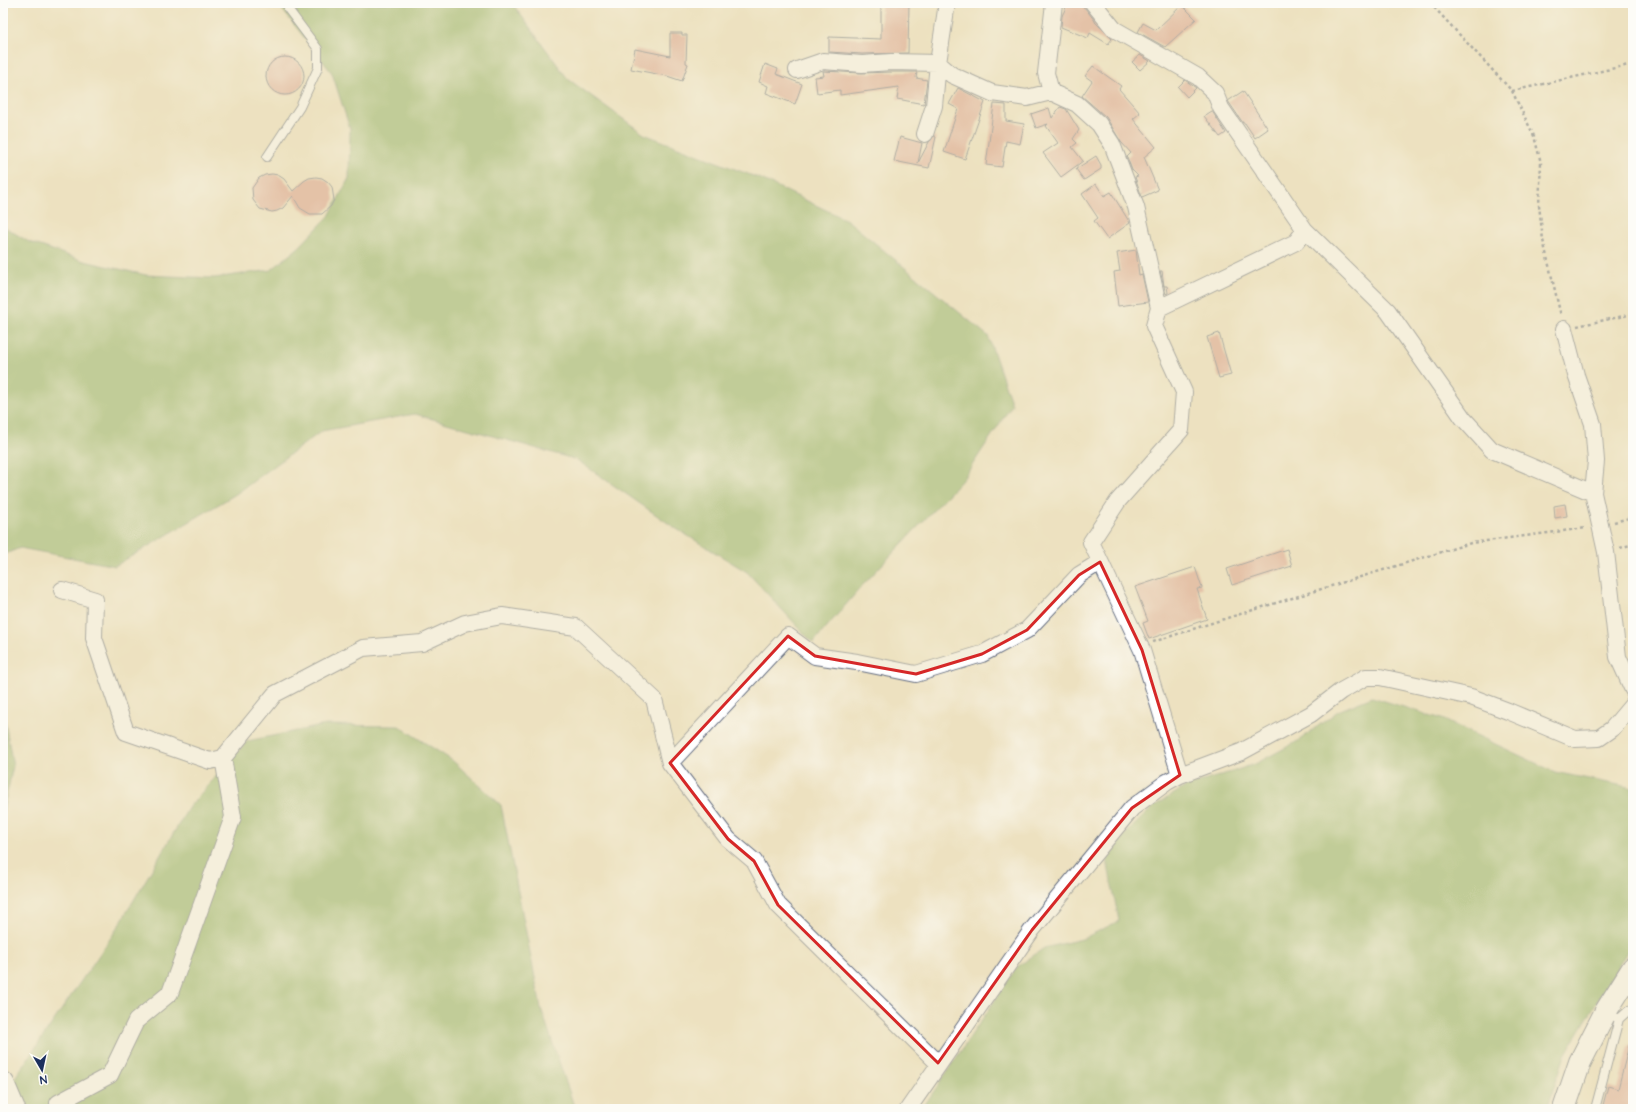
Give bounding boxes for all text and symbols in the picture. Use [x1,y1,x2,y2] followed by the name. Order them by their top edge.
[22,1050,62,1090] north arrow
[39,1071,48,1087] text: N

